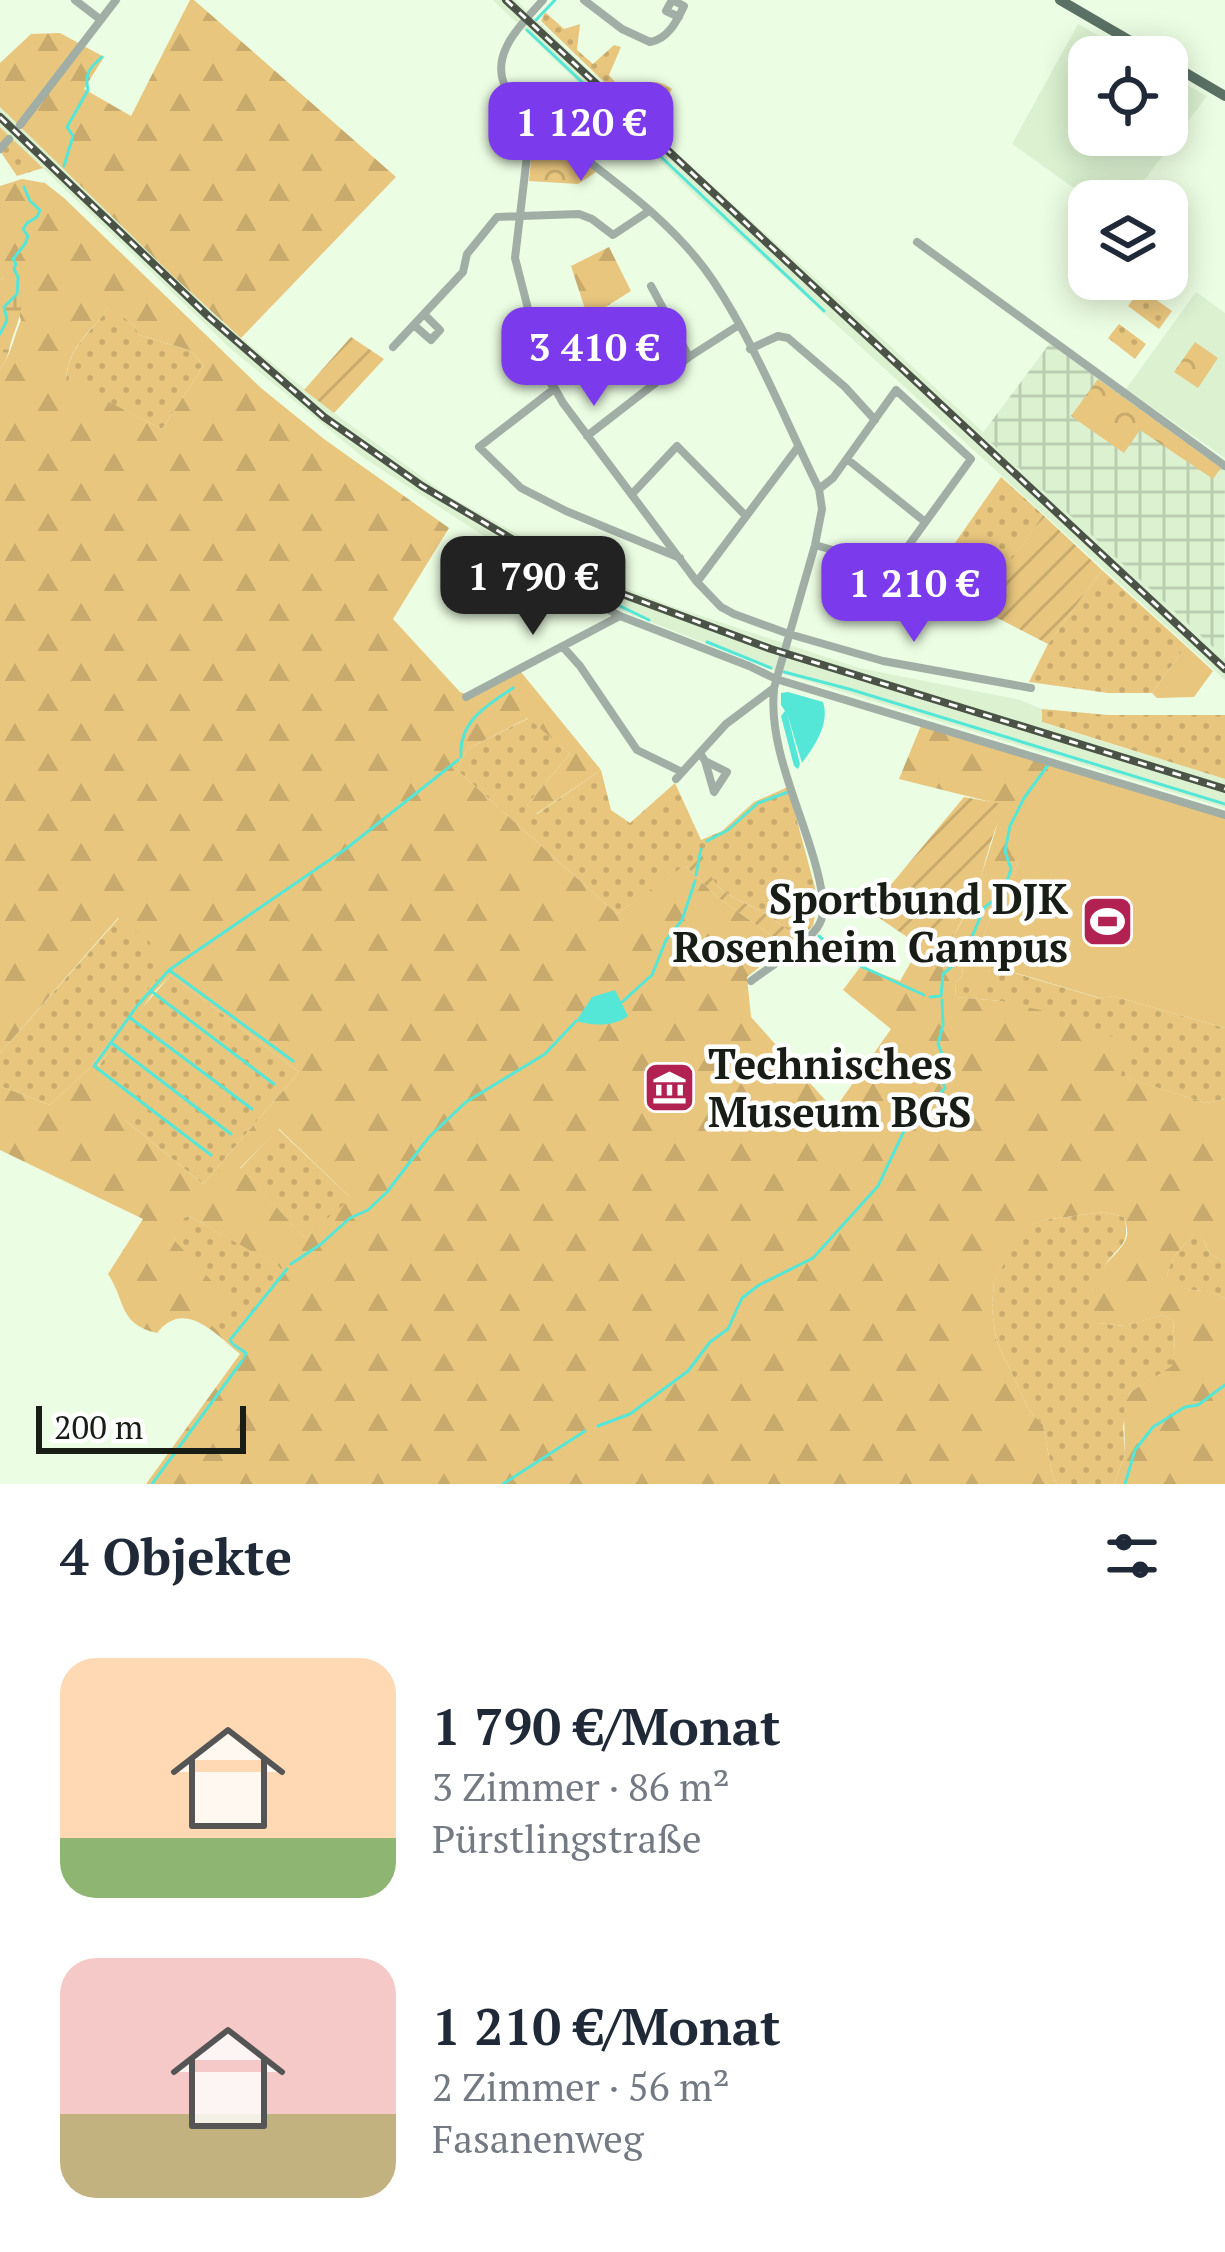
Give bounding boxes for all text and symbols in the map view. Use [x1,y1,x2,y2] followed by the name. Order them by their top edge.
[1068,36,1188,300] map controls
[1068,36,1188,156] button: locate
[470,82,692,184] pin: 1 120 €
[515,95,647,147] text: 1 120 €
[1068,180,1188,300] button: layers
[483,307,705,409] pin: 3 410 €
[528,320,660,372] text: 3 410 €
[422,536,644,638] pin: 1 790 €
[803,543,1025,645] pin: 1 210 €
[467,549,599,601] text: 1 790 €
[848,556,980,608] text: 1 210 €
[672,870,1068,974] place label: Sportbund DJK Rosenheim Campus
[1079,894,1135,950] sports icon: Sportbund DJK Rosenheim Campus
[708,1035,971,1139] place label: Technisches Museum BGS
[641,1059,697,1115] museum icon: Technisches Museum BGS
[36,1400,246,1453] scale bar
[54,1405,143,1448] text: 200 m
[60,1522,292,1590] text: 4 Objekte
[1099,1523,1165,1589] icon: filters
[432,1692,780,1760] text: 1 790 €/Monat
[156,1706,300,1850] icon: home
[432,1760,730,1812] text: 3 Zimmer · 86 m²
[432,1812,702,1864] text: Pürstlingstraße
[432,1992,780,2060] text: 1 210 €/Monat
[156,2006,300,2150] icon: home
[432,2060,730,2112] text: 2 Zimmer · 56 m²
[432,2112,644,2164] text: Fasanenweg

